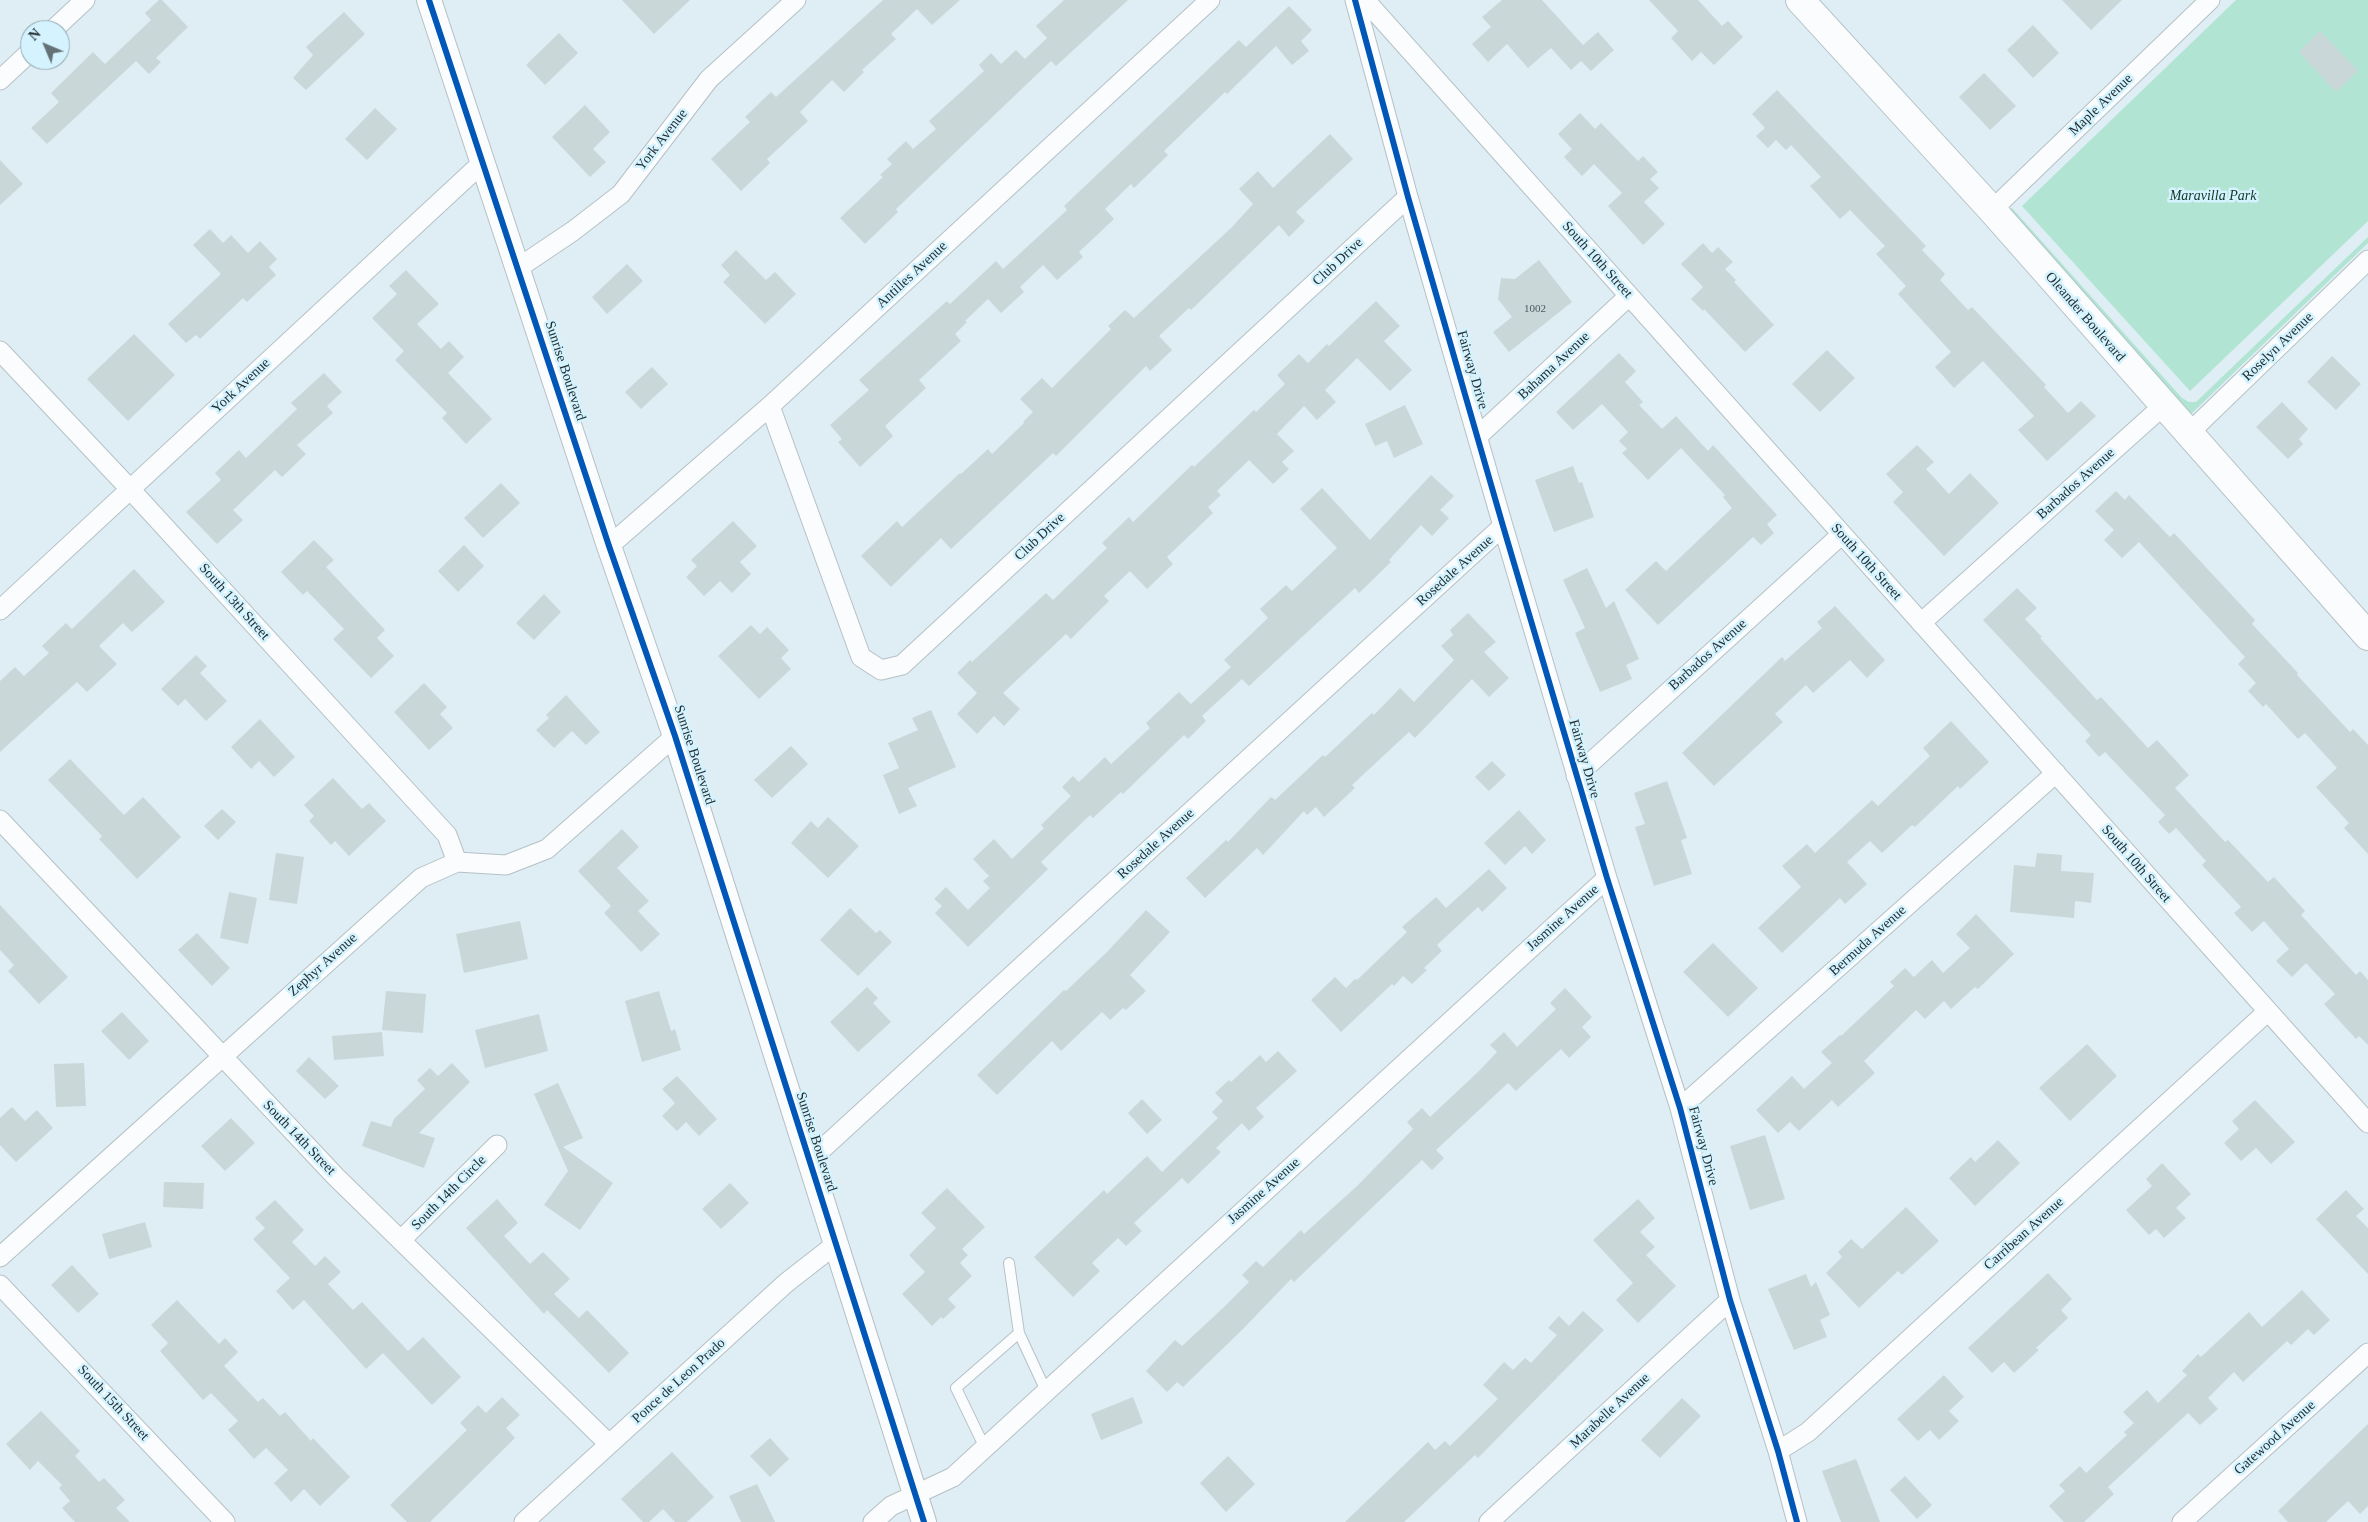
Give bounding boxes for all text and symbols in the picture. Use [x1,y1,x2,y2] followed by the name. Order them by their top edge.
[20,20,70,70] north arrow
[26,26,44,44] text: N
[2066,71,2136,139] street label: Maple Avenue
[633,106,691,174] street label: York Avenue
[2170,188,2256,204] park label: Maravilla Park
[1558,218,1636,302] street label: South 10th Street
[1309,235,1367,289] street label: Club Drive
[873,238,951,312] street label: Antilles Avenue
[2042,269,2128,365] street label: Oleander Boulevard
[1524,302,1546,316] house number: 1002
[2239,309,2317,385] street label: Roselyn Avenue
[541,319,589,423] street label: Sunrise Boulevard
[1453,329,1491,411] street label: Fairway Drive
[1515,329,1593,403] street label: Bahama Avenue
[208,355,274,417] street label: York Avenue
[2034,445,2118,523] street label: Barbados Avenue
[1011,510,1069,564] street label: Club Drive
[1827,520,1905,604] street label: South 10th Street
[1413,532,1497,610] street label: Rosedale Avenue
[195,560,273,644] street label: South 13th Street
[1666,616,1750,694] street label: Barbados Avenue
[670,703,718,807] street label: Sunrise Boulevard
[1565,718,1603,800] street label: Fairway Drive
[1114,805,1198,883] street label: Rosedale Avenue
[2098,822,2174,906] street label: South 10th Street
[1524,881,1602,955] street label: Jasmine Avenue
[1826,902,1910,980] street label: Bermuda Avenue
[285,930,361,1000] street label: Zephyr Avenue
[792,1090,840,1194] street label: Sunrise Boulevard
[259,1097,339,1179] street label: South 14th Street
[1684,1105,1722,1187] street label: Fairway Drive
[408,1152,490,1234] street label: South 14th Circle
[1225,1154,1303,1228] street label: Jasmine Avenue
[1981,1194,2067,1274] street label: Carribean Avenue
[629,1335,729,1427] street label: Ponce de Leon Prado
[74,1362,152,1444] street label: South 15th Street
[1567,1370,1653,1452] street label: Marabelle Avenue
[2231,1397,2319,1479] street label: Gatewood Avenue

